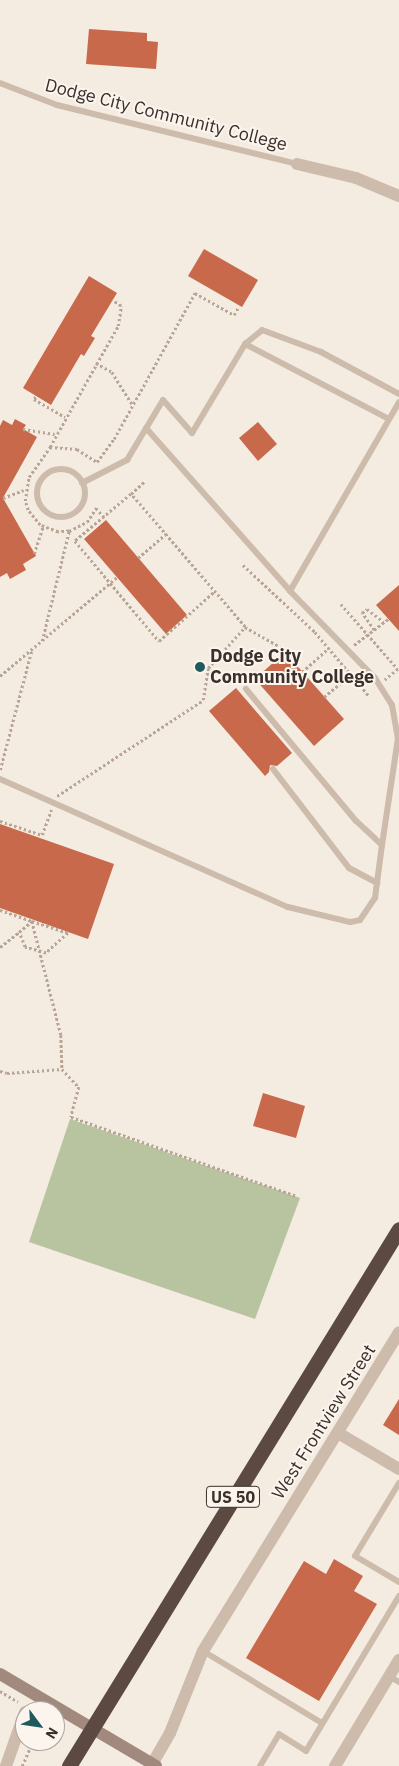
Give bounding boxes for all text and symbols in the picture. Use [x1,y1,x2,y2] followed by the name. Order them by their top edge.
[43,74,289,156] street label: Dodge City Community College
[210,646,374,689] place label: Dodge City Community College
[194,661,206,673] marker: Dodge City Community College
[268,1341,380,1503] street label: West Frontview Street
[206,1484,260,1510] road number: US 50
[15,1701,65,1751] north arrow
[42,1724,62,1742] text: N

